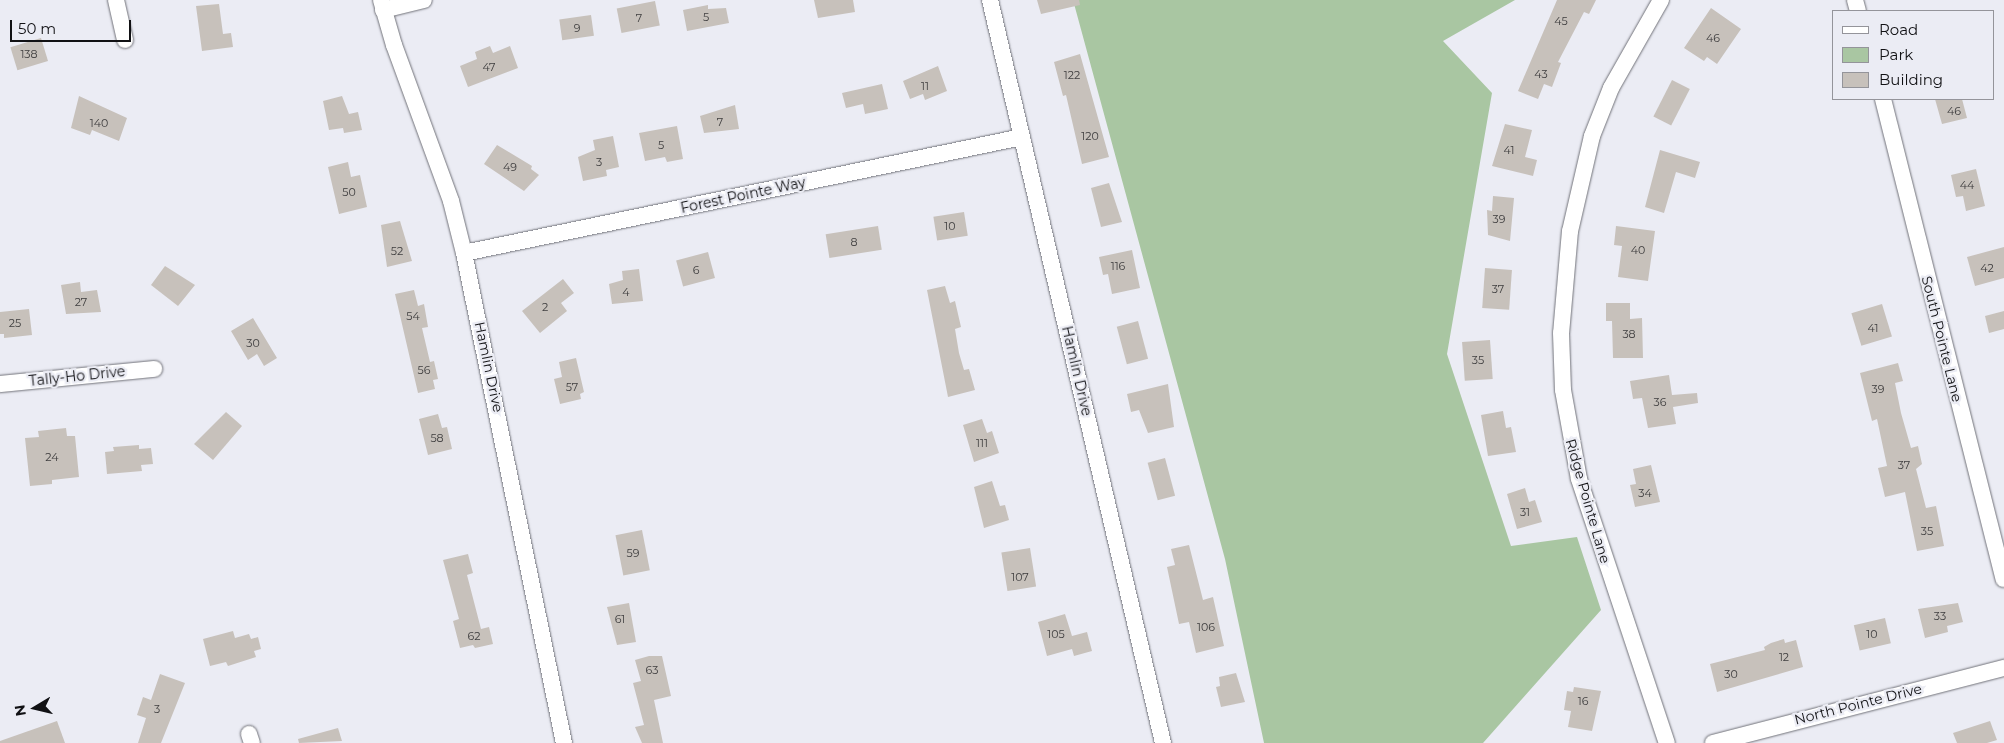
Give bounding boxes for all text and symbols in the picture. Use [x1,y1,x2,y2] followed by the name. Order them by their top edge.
[12,10,134,42] scale bar
[703,10,709,24] house number: 5
[1832,10,1994,100] legend
[636,11,642,25] house number: 7
[1554,14,1568,28] house number: 45
[18,19,56,38] text: 50 m
[1879,20,1918,39] text: Road
[574,21,580,35] house number: 9
[1706,31,1720,45] house number: 46
[1879,45,1913,64] text: Park
[20,47,38,61] house number: 138
[482,60,496,74] house number: 47
[1534,67,1548,81] house number: 43
[1064,68,1080,82] house number: 122
[1879,70,1943,89] text: Building
[921,79,929,93] house number: 11
[1947,104,1961,118] house number: 46
[717,115,723,129] house number: 7
[90,116,108,130] house number: 140
[1081,129,1099,143] house number: 120
[658,138,664,152] house number: 5
[1504,143,1514,157] house number: 41
[596,155,602,169] house number: 3
[503,160,517,174] house number: 49
[679,174,807,216] street label: Forest Pointe Way
[1960,178,1974,192] house number: 44
[342,185,356,199] house number: 50
[1493,212,1505,226] house number: 39
[944,219,956,233] house number: 10
[850,235,858,249] house number: 8
[1631,243,1645,257] house number: 40
[391,244,403,258] house number: 52
[1111,259,1125,273] house number: 116
[1980,261,1994,275] house number: 42
[693,263,699,277] house number: 6
[1918,274,1966,404] street label: South Pointe Lane
[1492,282,1504,296] house number: 37
[622,285,630,299] house number: 4
[75,295,87,309] house number: 27
[542,300,548,314] house number: 2
[406,309,420,323] house number: 54
[9,316,21,330] house number: 25
[471,320,507,414] street label: Hamlin Drive
[1868,321,1878,335] house number: 41
[1058,324,1096,418] street label: Hamlin Drive
[1622,327,1636,341] house number: 38
[246,336,260,350] house number: 30
[1472,353,1484,367] house number: 35
[28,363,126,389] street label: Tally-Ho Drive
[418,363,430,377] house number: 56
[566,380,578,394] house number: 57
[1872,382,1884,396] house number: 39
[1654,395,1666,409] house number: 36
[430,431,444,445] house number: 58
[976,436,988,450] house number: 111
[1562,437,1614,565] street label: Ridge Pointe Lane
[45,450,59,464] house number: 24
[1898,458,1910,472] house number: 37
[1638,486,1652,500] house number: 34
[1520,505,1530,519] house number: 31
[1921,524,1933,538] house number: 35
[627,546,639,560] house number: 59
[1011,570,1029,584] house number: 107
[1934,609,1946,623] house number: 33
[615,612,625,626] house number: 61
[1197,620,1215,634] house number: 106
[1047,627,1065,641] house number: 105
[1866,627,1878,641] house number: 10
[468,629,480,643] house number: 62
[1779,650,1789,664] house number: 12
[646,663,658,677] house number: 63
[1724,667,1738,681] house number: 30
[1792,680,1924,728] street label: North Pointe Drive
[10,683,60,733] north arrow
[1578,694,1588,708] house number: 16
[154,702,160,716] house number: 3
[10,703,30,717] text: N

